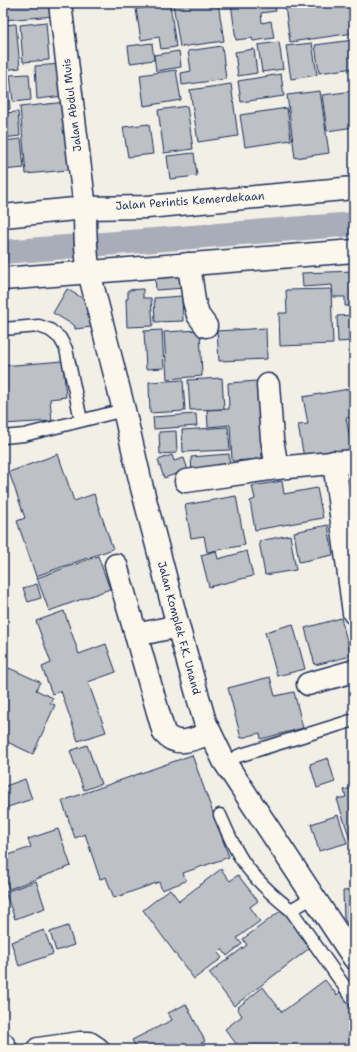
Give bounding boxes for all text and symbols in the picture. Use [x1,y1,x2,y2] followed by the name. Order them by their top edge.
[59,58,85,152] street label: Jalan Abdul Muis
[115,188,265,214] street label: Jalan Perintis Kemerdekaan
[154,560,204,696] street label: Jalan Komplek F.K. Unand

